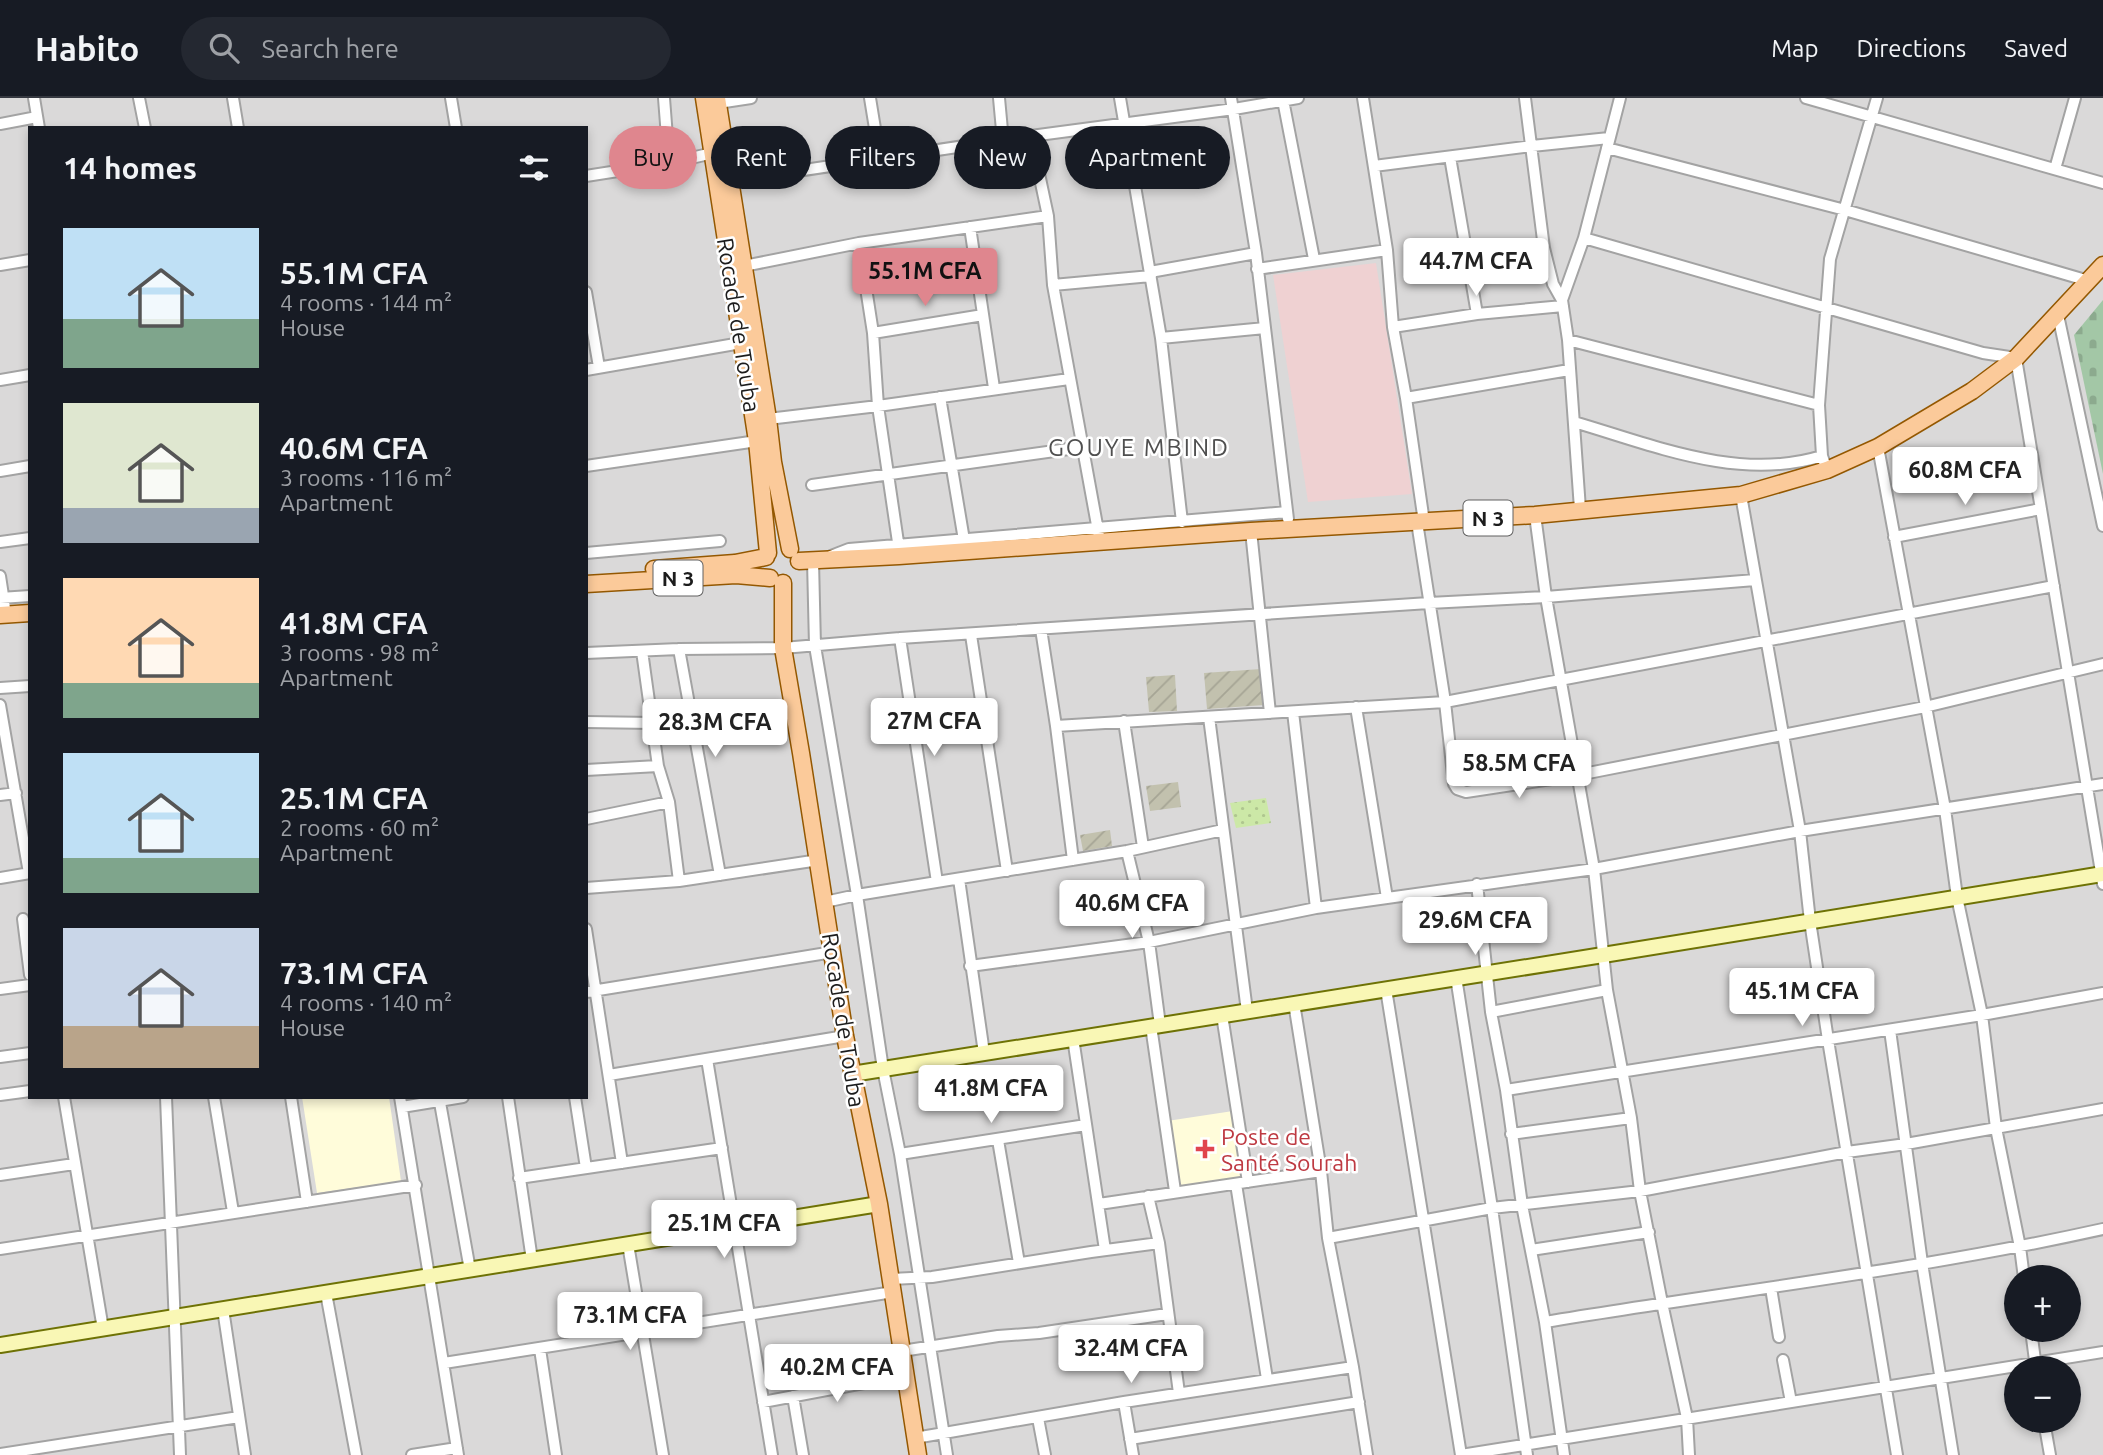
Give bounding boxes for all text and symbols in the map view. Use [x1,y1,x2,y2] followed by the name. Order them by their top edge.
[181,17,671,80] search box
[205,29,243,67] icon: search
[35,30,139,67] text: Habito
[261,34,399,63] text: Search here
[1771,35,1818,62] text: Map
[1856,35,1966,62] text: Directions
[2004,35,2068,62] text: Saved
[609,126,697,189] chip: Buy
[711,126,811,189] chip: Rent
[825,126,940,189] chip: Filters
[954,126,1051,189] chip: New
[1065,126,1230,189] chip: Apartment
[515,149,553,187] icon: filters
[63,151,197,185] text: 14 homes
[713,236,765,414] street label: Rocade de Touba
[1396,238,1556,298] pin: 44.7M CFA
[845,248,1005,308] pin: 55.1M CFA
[1419,248,1533,273] text: 44.7M CFA
[119,256,203,340] icon: home
[280,256,428,290] text: 55.1M CFA
[868,258,982,283] text: 55.1M CFA
[280,290,452,315] text: 4 rooms · 144 m²
[280,315,345,340] text: House
[119,431,203,515] icon: home
[280,431,428,465] text: 40.6M CFA
[1048,434,1230,461] district label: GOUYE MBIND
[1885,448,2045,507] pin: 60.8M CFA
[1908,457,2022,482] text: 60.8M CFA
[280,465,452,490] text: 3 rooms · 116 m²
[280,490,393,515] text: Apartment
[1464,500,1512,536] road number: N 3
[654,560,702,596] road number: N 3
[119,606,203,690] icon: home
[280,606,428,640] text: 41.8M CFA
[280,640,439,665] text: 3 rooms · 98 m²
[280,665,393,690] text: Apartment
[869,698,999,758] pin: 27M CFA
[635,700,795,759] pin: 28.3M CFA
[887,708,981,733] text: 27M CFA
[658,709,772,734] text: 28.3M CFA
[1439,740,1599,800] pin: 58.5M CFA
[1462,750,1576,775] text: 58.5M CFA
[119,781,203,865] icon: home
[280,781,428,815] text: 25.1M CFA
[280,815,439,840] text: 2 rooms · 60 m²
[280,840,393,865] text: Apartment
[1052,880,1212,940] pin: 40.6M CFA
[1075,890,1189,915] text: 40.6M CFA
[1395,898,1555,957] pin: 29.6M CFA
[1418,907,1532,932] text: 29.6M CFA
[818,931,870,1109] street label: Rocade de Touba
[119,956,203,1040] icon: home
[280,956,428,990] text: 73.1M CFA
[1722,968,1882,1028] pin: 45.1M CFA
[1745,978,1859,1003] text: 45.1M CFA
[280,990,452,1015] text: 4 rooms · 140 m²
[280,1015,345,1040] text: House
[911,1066,1071,1125] pin: 41.8M CFA
[934,1075,1048,1100] text: 41.8M CFA
[1221,1124,1357,1175] place label: Poste de Santé Sourah
[1195,1139,1215,1159] marker: Poste de Santé Sourah
[644,1200,804,1260] pin: 25.1M CFA
[667,1210,781,1235] text: 25.1M CFA
[2004,1265,2081,1433] map controls
[2004,1265,2081,1342] button: +
[550,1292,710,1352] pin: 73.1M CFA
[573,1302,687,1327] text: 73.1M CFA
[1051,1326,1211,1385] pin: 32.4M CFA
[1074,1335,1188,1360] text: 32.4M CFA
[757,1344,917,1404] pin: 40.2M CFA
[780,1354,894,1379] text: 40.2M CFA
[2004,1356,2081,1433] button: −

